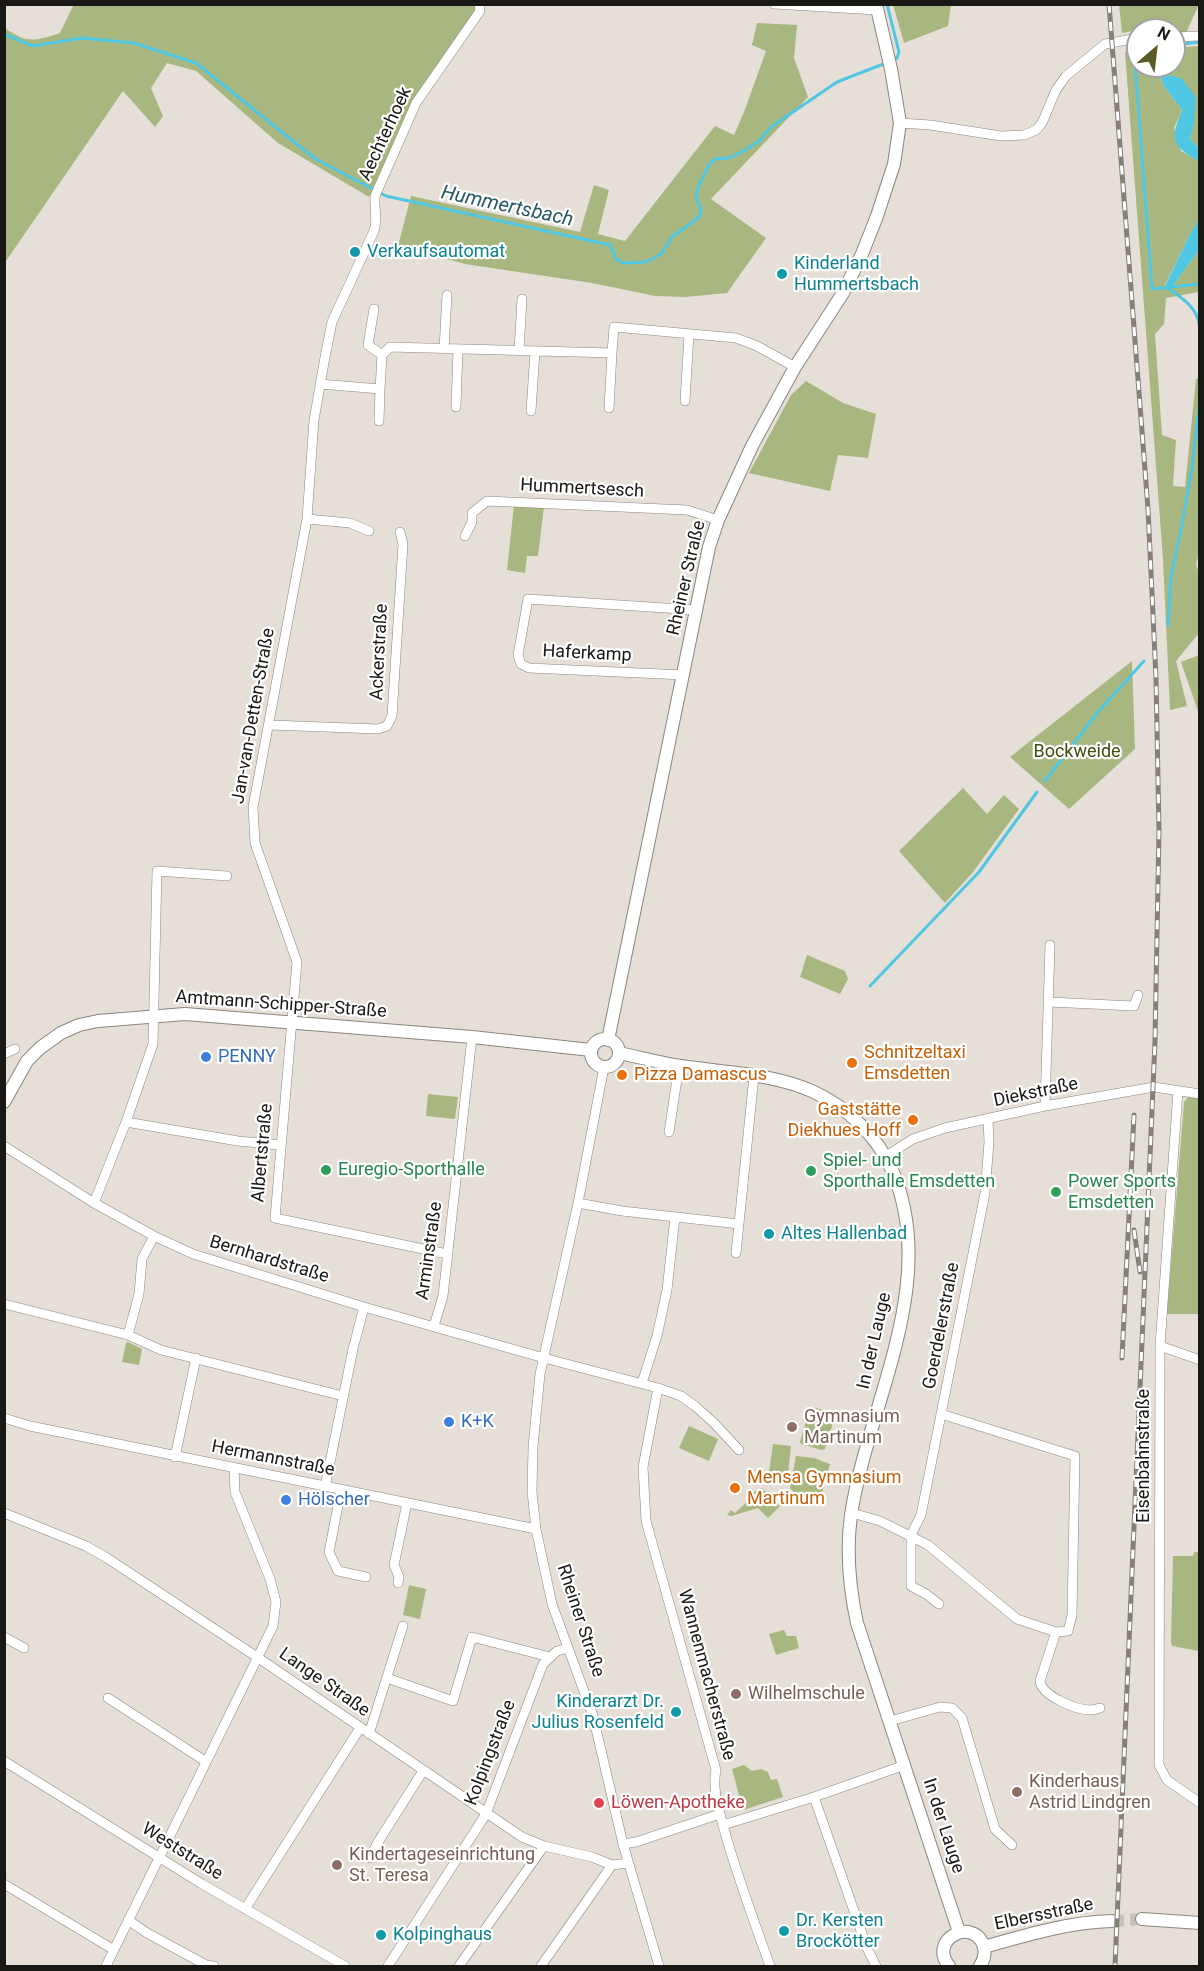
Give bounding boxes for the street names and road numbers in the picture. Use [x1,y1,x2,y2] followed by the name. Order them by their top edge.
[355,84,417,184] street label: Aechterhoek
[520,475,644,503] street label: Hummertsesch
[663,518,711,638] street label: Rheiner Straße
[367,603,393,701] street label: Ackerstraße
[228,627,280,805] street label: Jan-van-Detten-Straße
[542,641,632,667] street label: Haferkamp
[175,987,387,1023] street label: Amtmann-Schipper-Straße
[992,1074,1080,1112] street label: Diekstraße
[248,1103,278,1203] street label: Albertstraße
[412,1201,448,1301] street label: Arminstraße
[207,1232,331,1288] street label: Bernhardstraße
[919,1261,965,1391] street label: Goerdelerstraße
[853,1291,897,1391] street label: In der Lauge
[1133,1389,1155,1523] street label: Eisenbahnstraße
[210,1436,336,1482] street label: Hermannstraße
[552,1562,608,1680] street label: Rheiner Straße
[673,1587,739,1763] street label: Wannenmacherstraße
[274,1644,374,1722] street label: Lange Straße
[461,1697,521,1809] street label: Kolpingstraße
[917,1776,969,1876] street label: In der Lauge
[138,1819,226,1885] street label: Weststraße
[993,1894,1095,1936] street label: Elbersstraße

